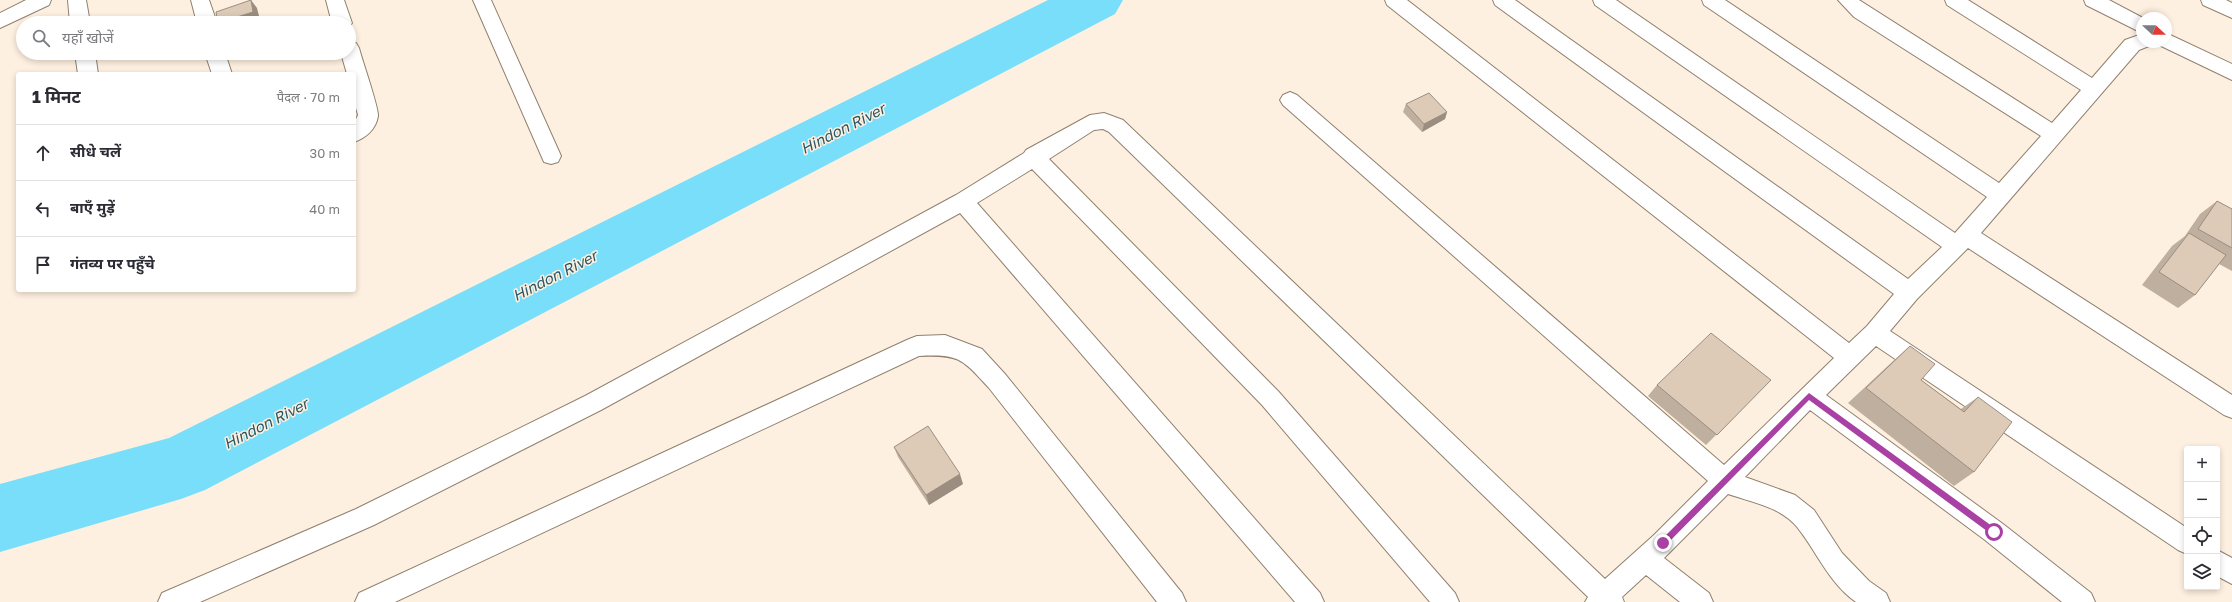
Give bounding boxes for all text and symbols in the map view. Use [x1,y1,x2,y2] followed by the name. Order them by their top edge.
[2136,12,2172,48] north arrow
[16,16,356,60] search box
[30,27,52,49] icon: search
[62,28,114,46] text: यहाँ खोजें
[32,86,81,107] text: 1 मिनट
[277,89,340,105] text: पैदल · 70 m
[797,98,890,157] water label: Hindon River
[32,142,54,164] icon: ahead
[70,142,121,160] text: सीधे चलें
[310,145,340,161] text: 30 m
[32,198,54,220] icon: left
[70,198,115,216] text: बाएँ मुड़ें
[309,201,340,217] text: 40 m
[509,245,602,304] water label: Hindon River
[32,254,54,276] icon: arrive
[70,254,155,272] text: गंतव्य पर पहुँचे
[220,393,313,452] water label: Hindon River
[2184,446,2220,590] map controls
[2184,446,2220,482] button: +
[2184,482,2220,518] button: −
[2184,518,2220,554] button: locate
[1985,523,2003,541] route start
[1654,534,1672,552] route end
[2184,554,2220,590] button: layers

